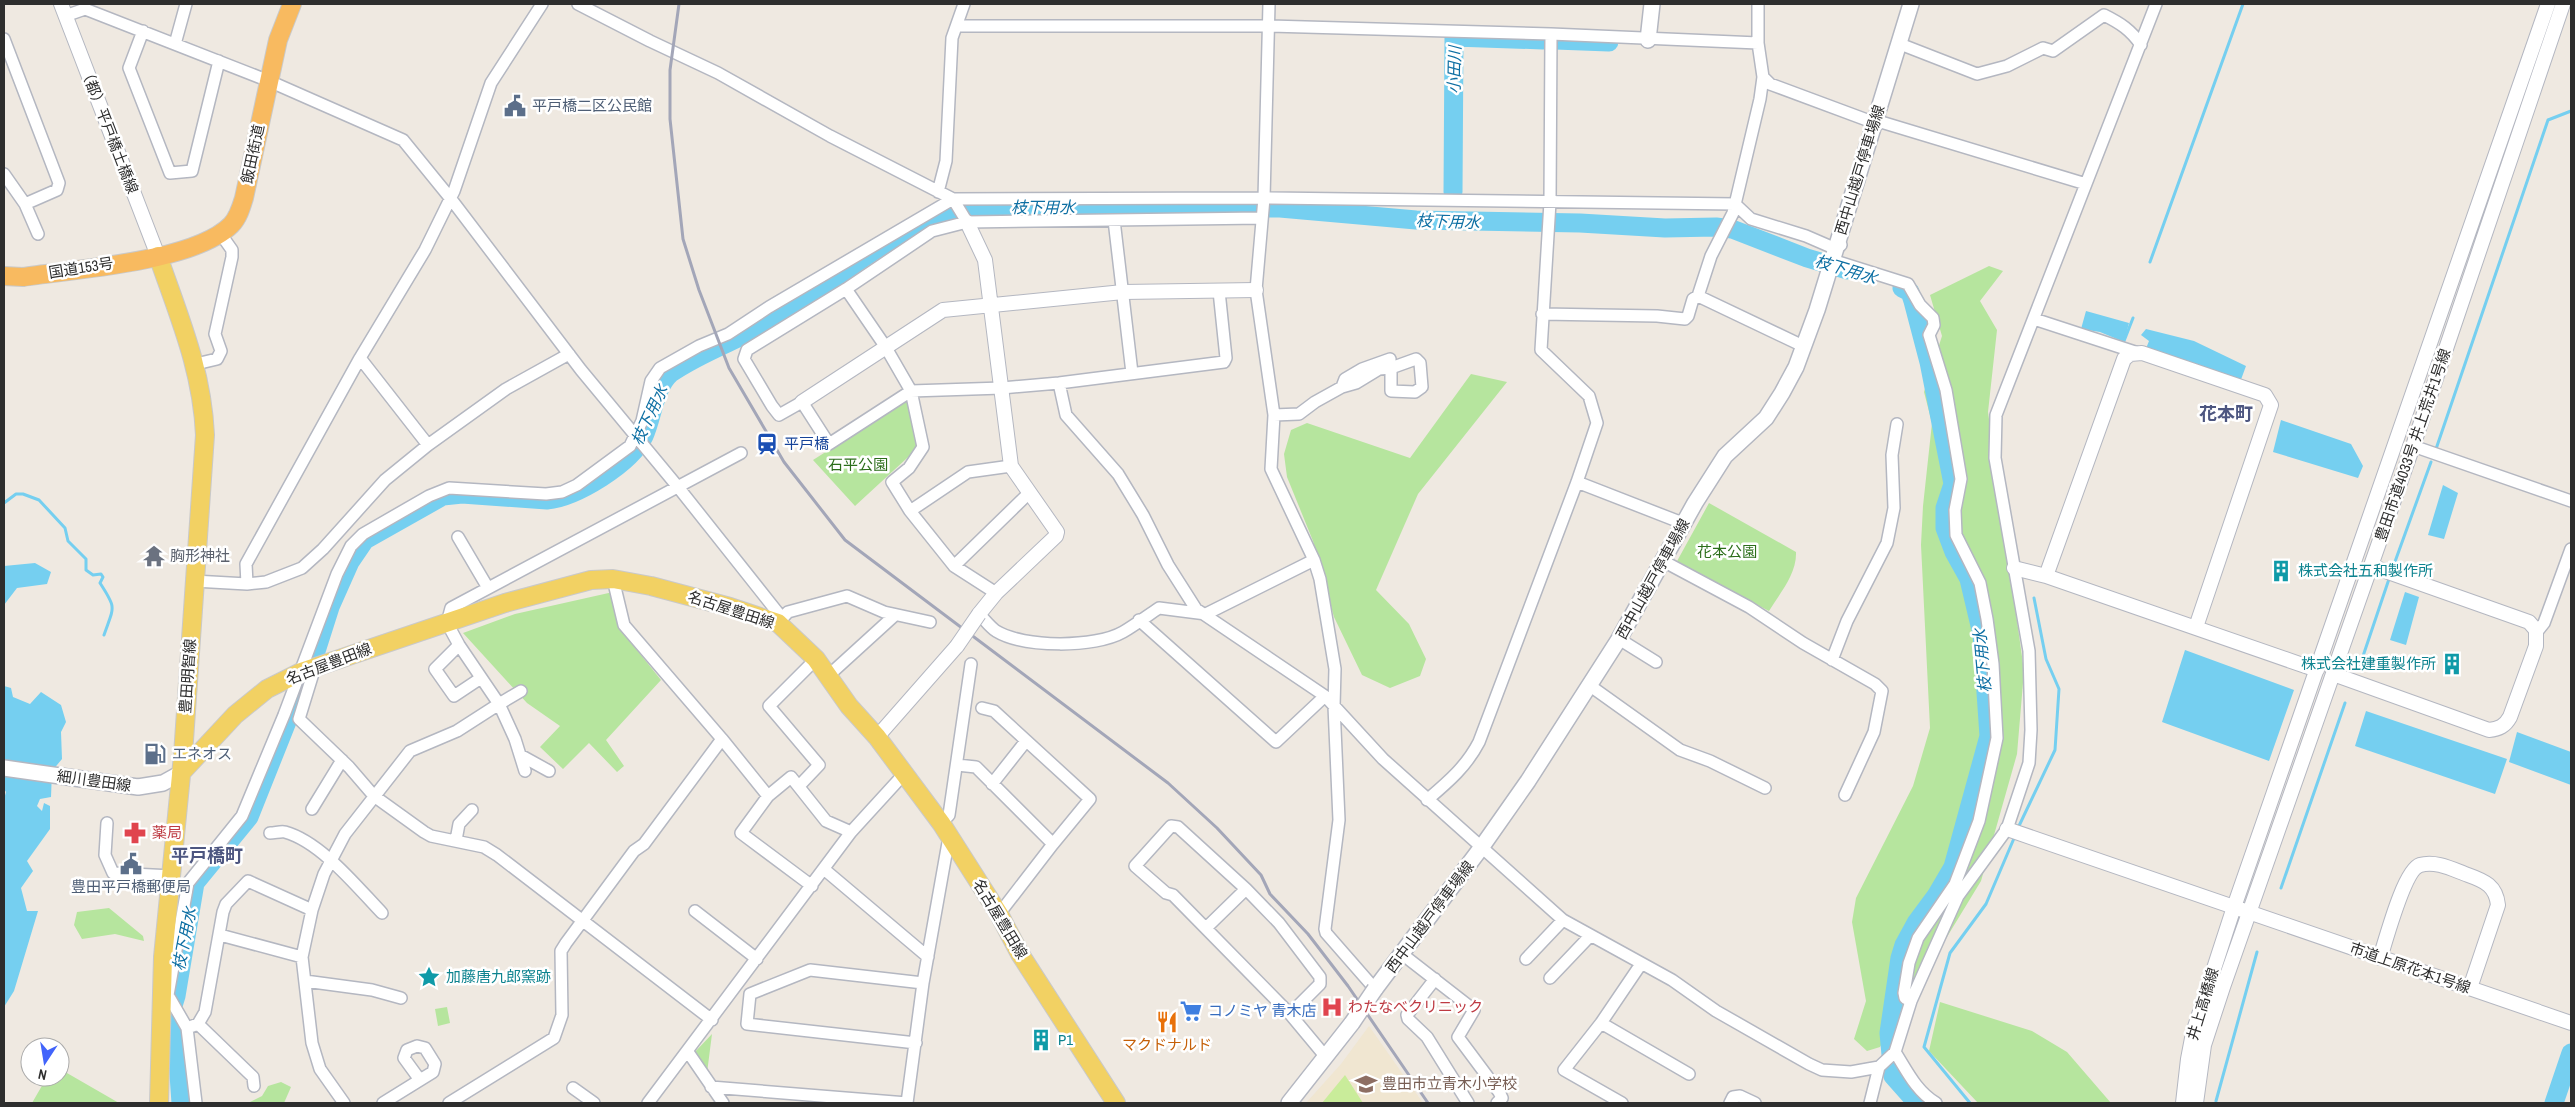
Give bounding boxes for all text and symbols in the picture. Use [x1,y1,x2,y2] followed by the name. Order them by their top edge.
[1443,44,1465,94] water label: 小田川
[75,63,143,197] street label: （都）平戸橋土橋線
[502,93,528,119] public building icon: 平戸橋二区公民館
[532,95,652,116] place label: 平戸橋二区公民館
[1830,102,1889,237] street label: 西中山越戸停車場線
[236,122,269,185] street label: 飯田街道
[1011,196,1077,218] water label: 枝下用水
[1416,209,1482,233] water label: 枝下用水
[1812,249,1882,289] water label: 枝下用水
[47,252,115,283] street label: 国道153号
[2370,346,2455,544] street label: 豊田市道4033号 井上荒井1号線
[626,380,673,449] water label: 枝下用水
[2199,401,2253,426] district label: 花本町
[754,431,780,457] station icon: 平戸橋
[784,433,829,454] place label: 平戸橋
[828,454,888,475] park label: 石平公園
[1611,515,1694,643] street label: 西中山越戸停車場線
[1697,541,1757,562] park label: 花本公園
[141,543,167,569] temple icon: 胸形神社
[170,545,230,566] place label: 胸形神社
[2268,558,2294,584] building icon: 株式会社五和製作所
[2298,560,2433,581] place label: 株式会社五和製作所
[685,586,777,633] street label: 名古屋豊田線
[1968,626,1996,694] water label: 枝下用水
[174,638,201,714] street label: 豊田明智線
[283,638,375,689] street label: 名古屋豊田線
[2439,651,2465,677] building icon: 株式会社建重製作所
[2301,653,2436,674] place label: 株式会社建重製作所
[142,741,168,767] fuel station icon: エネオス
[172,743,232,764] place label: エネオス
[55,765,133,796] street label: 細川豊田線
[122,820,148,846] pharmacy icon: 薬局
[152,822,182,843] place label: 薬局
[171,843,243,868] district label: 平戸橋町
[118,851,144,877] public building icon: 豊田平戸橋郵便局
[1381,856,1479,977] street label: 西中山越戸停車場線
[968,875,1033,963] street label: 名古屋豊田線
[71,876,191,897] place label: 豊田平戸橋郵便局
[167,904,201,973] water label: 枝下用水
[2347,937,2474,998] street label: 市道上原花本1号線
[416,964,442,990] place icon: 加藤唐九郎窯跡
[2182,965,2224,1043] street label: 井上高橋線
[446,966,551,987] place label: 加藤唐九郎窯跡
[1319,994,1345,1020] hospital icon: わたなべクリニック
[1348,996,1483,1017] place label: わたなべクリニック
[1178,998,1204,1024] supermarket icon: コノミヤ 青木店
[1208,1000,1316,1021] place label: コノミヤ 青木店
[1154,1009,1180,1035] restaurant icon: マクドナルド
[1028,1027,1054,1053] building icon: P1
[1058,1029,1073,1050] place label: P1
[1122,1034,1212,1055] place label: マクドナルド
[20,1037,70,1087] north arrow
[36,1065,48,1084] text: N
[1353,1071,1379,1097] school or university icon: 豊田市立青木小学校
[1382,1073,1517,1094] place label: 豊田市立青木小学校

